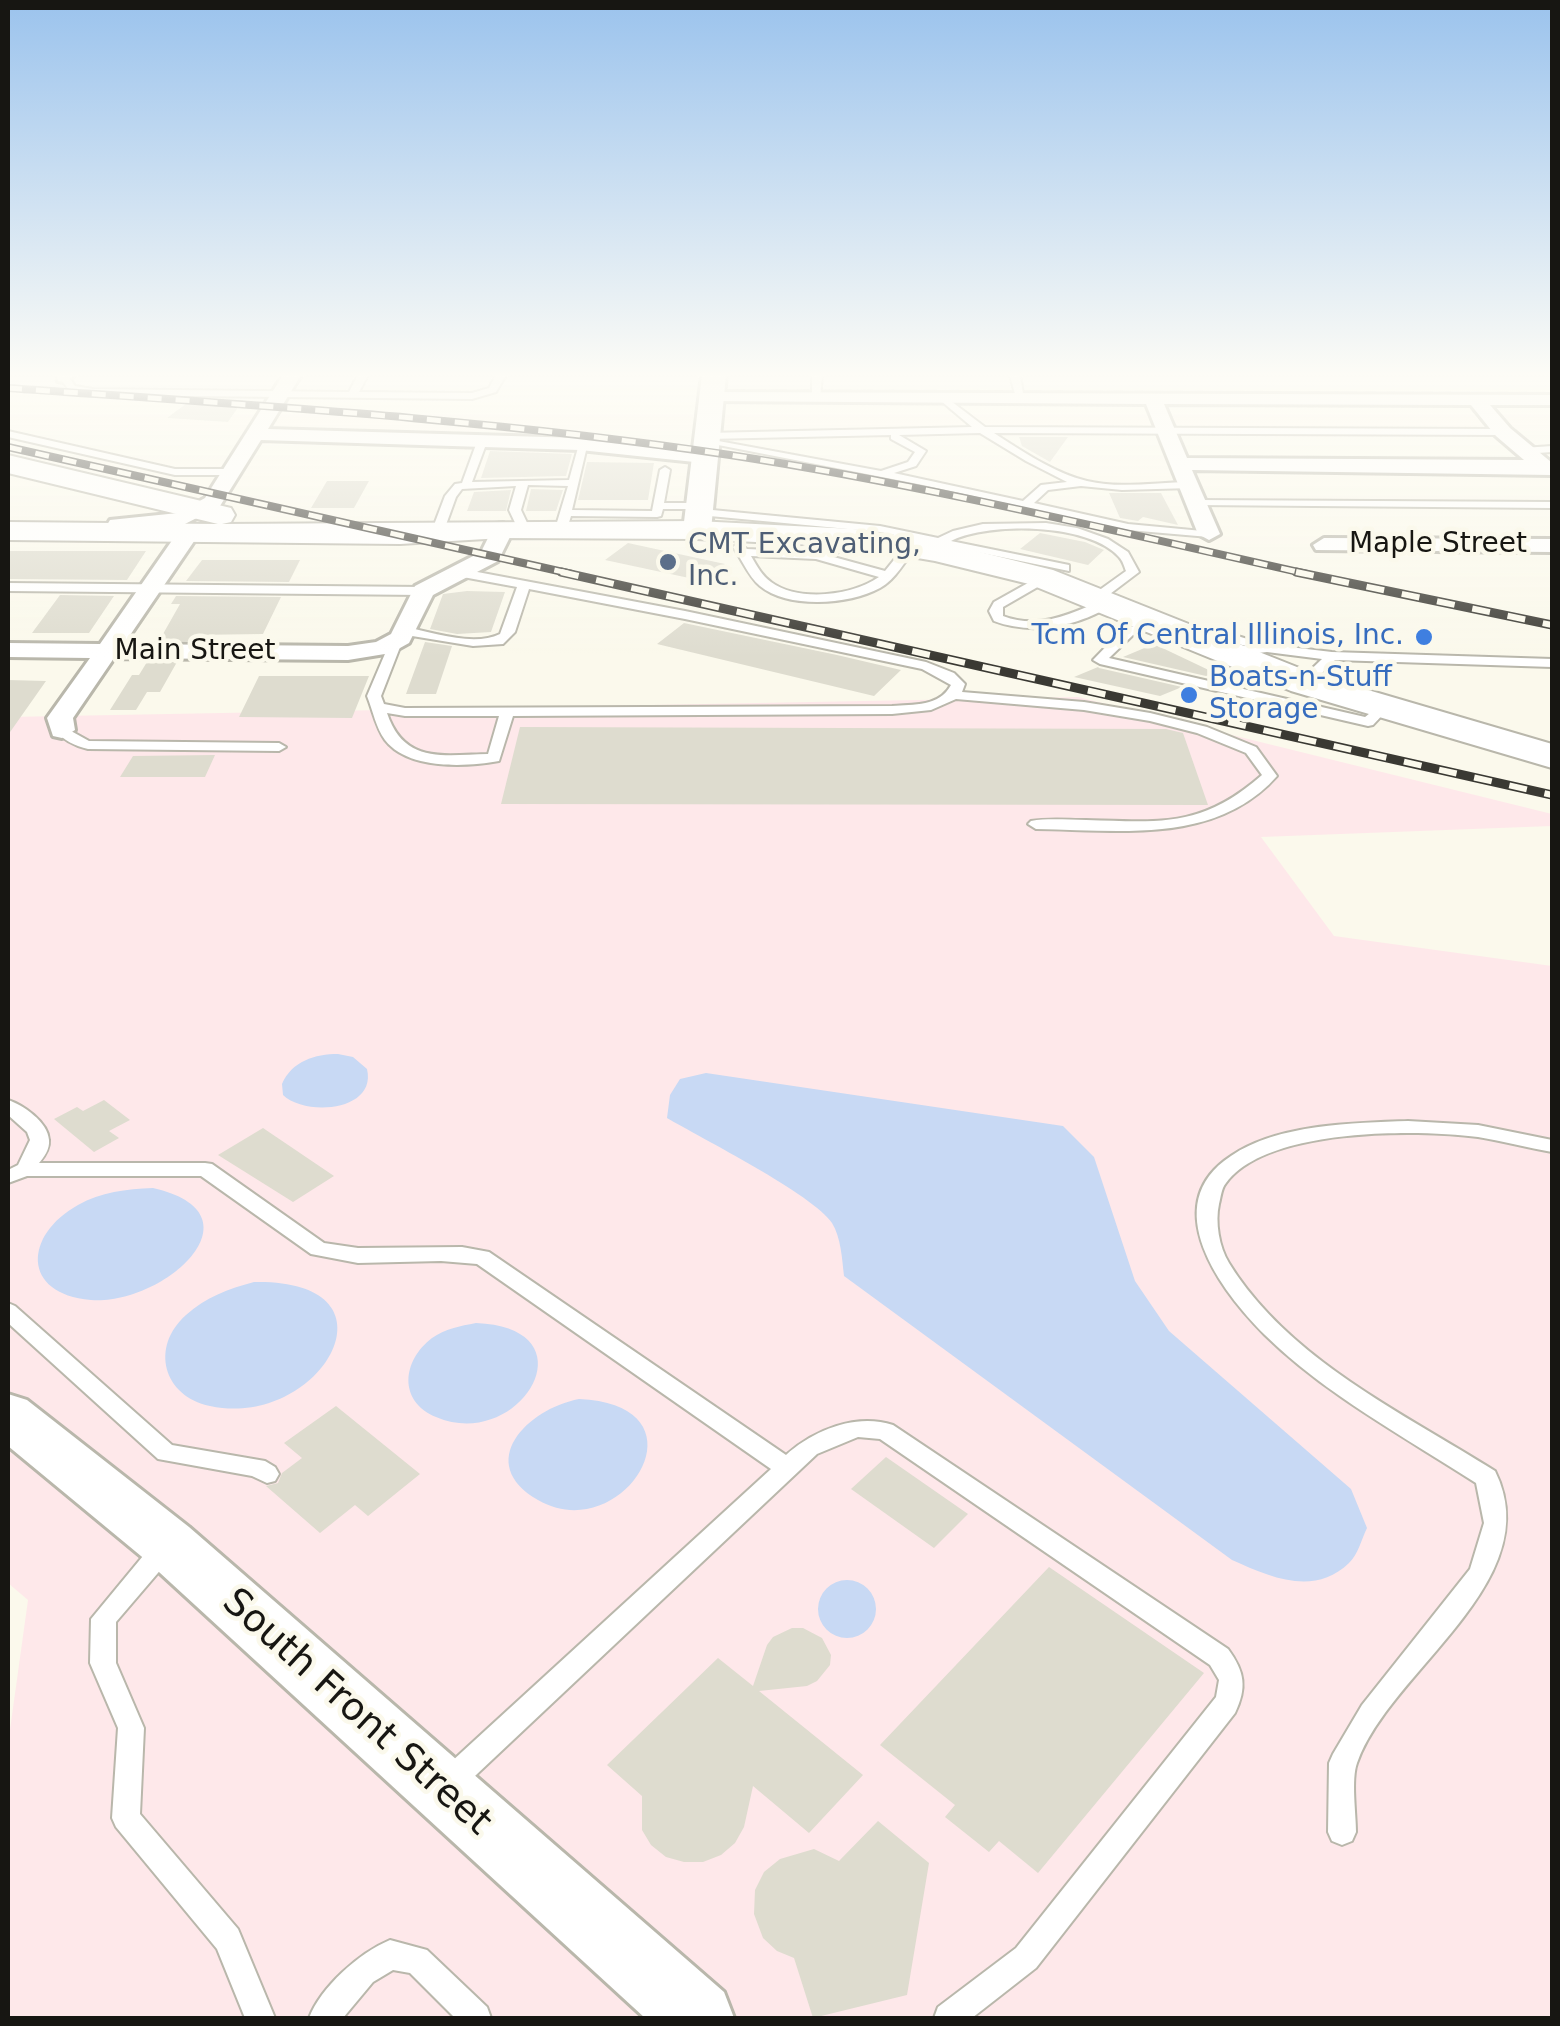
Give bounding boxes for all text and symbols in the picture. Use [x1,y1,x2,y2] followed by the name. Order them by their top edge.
[1349,528,1527,562] street label: Maple Street
[688,529,921,595] place label: CMT Excavating, Inc.
[657,551,679,573] marker: CMT Excavating, Inc.
[1031,620,1404,654] place label: Tcm Of Central Illinois, Inc.
[1413,626,1435,648] marker: Tcm Of Central Illinois, Inc.
[115,635,275,669] street label: Main Street
[1209,662,1392,728] place label: Boats-n-Stuff Storage
[1178,684,1200,706] marker: Boats-n-Stuff Storage
[212,1580,500,1846] street label: South Front Street

